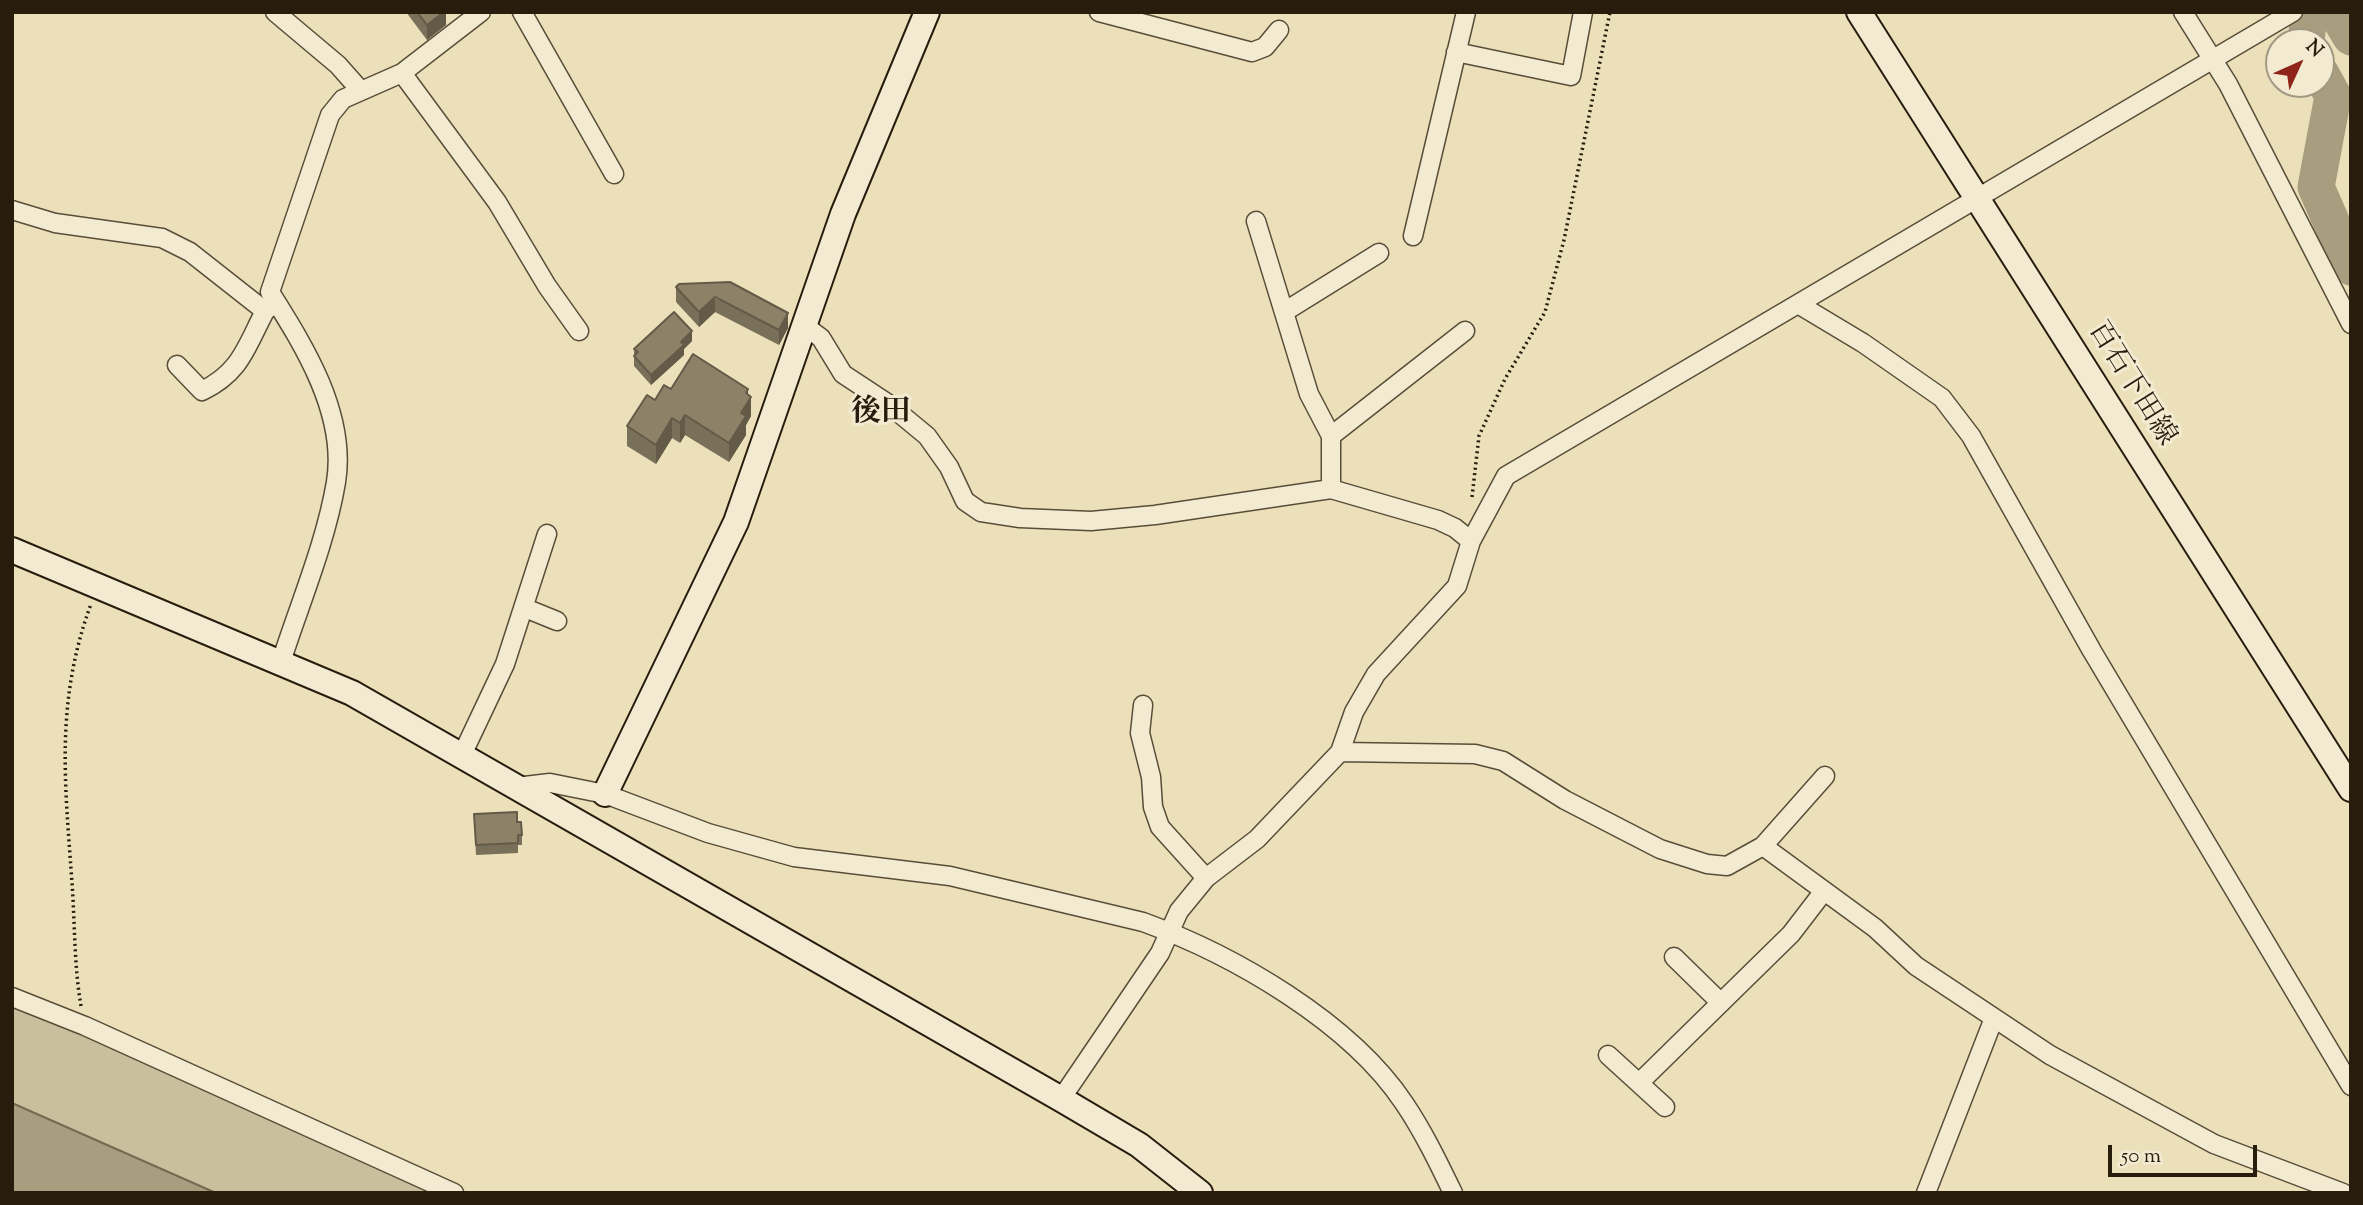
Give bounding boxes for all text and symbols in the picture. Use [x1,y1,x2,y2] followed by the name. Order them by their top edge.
[2265,28,2335,98] north arrow
[2299,34,2329,64] text: N
[2079,317,2181,453] street label: 百石下田線
[851,397,911,433] district label: 後田
[2111,1132,2260,1176] scale bar
[2121,1142,2161,1172] text: 50 m

